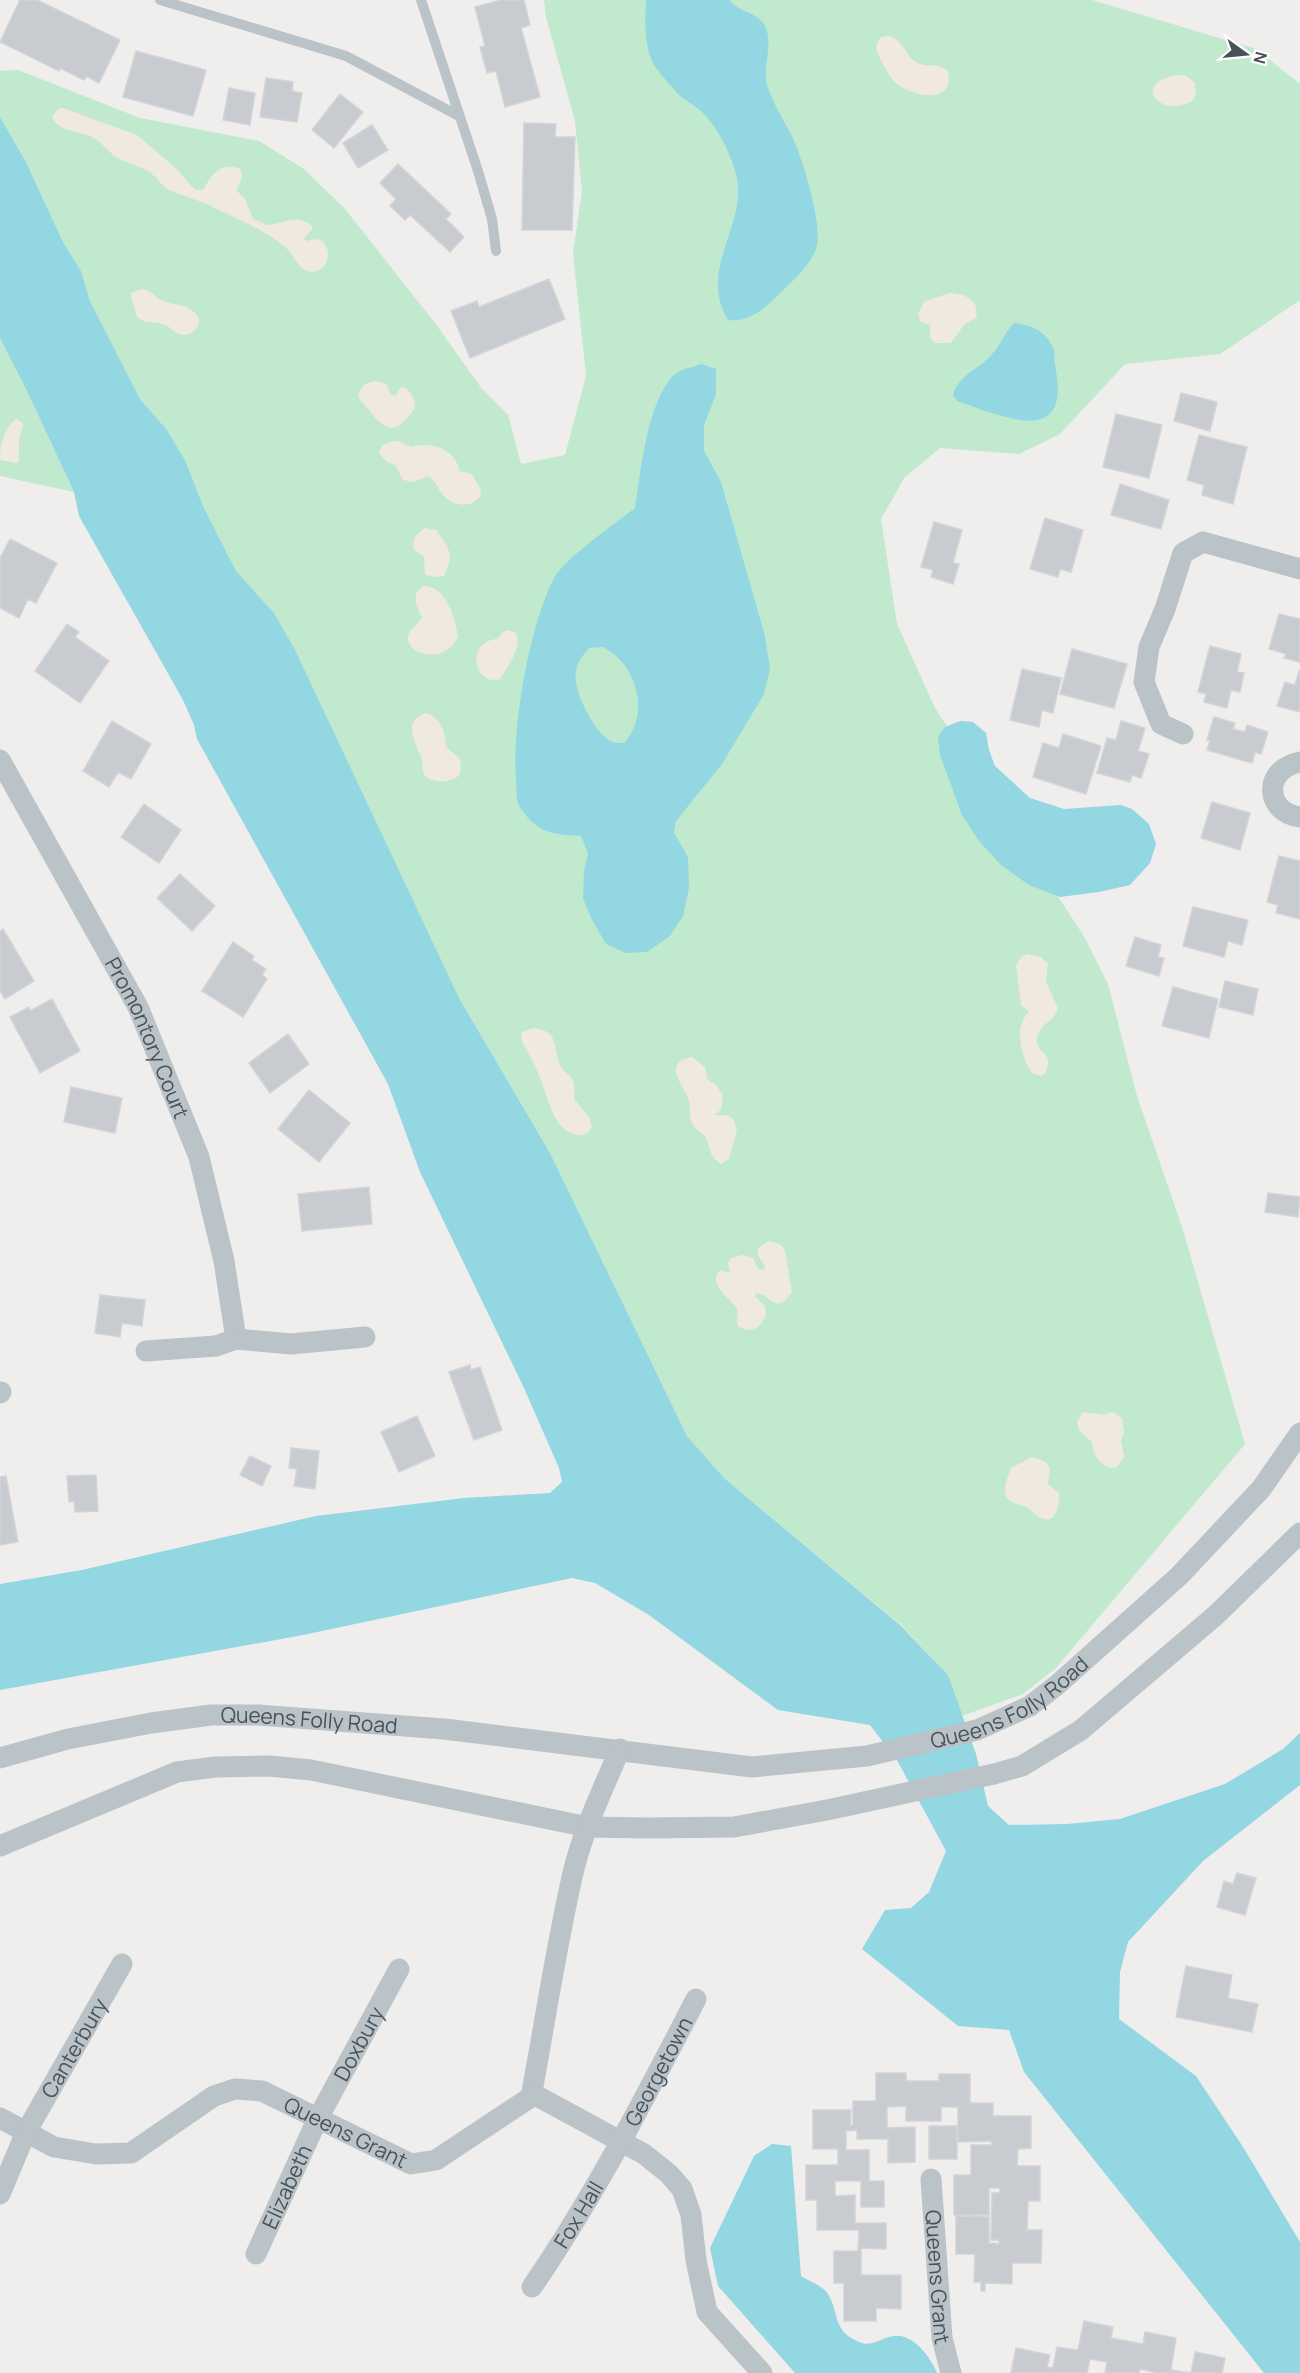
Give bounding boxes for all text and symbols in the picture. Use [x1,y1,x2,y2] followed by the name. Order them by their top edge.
[1216,24,1276,84] north arrow
[1248,49,1273,66] text: N
[99,952,196,1123] street label: Promontory Court
[927,1650,1094,1755] street label: Queens Folly Road
[221,1701,399,1739] street label: Queens Folly Road
[34,1993,114,2103] street label: Canterbury
[327,2002,390,2086] street label: Doxbury
[618,2012,698,2131] street label: Georgetown
[279,2090,412,2174] street label: Queens Grant
[255,2140,318,2233] street label: Elizabeth
[547,2176,609,2253] street label: Fox Hall
[919,2209,957,2347] street label: Queens Grant

